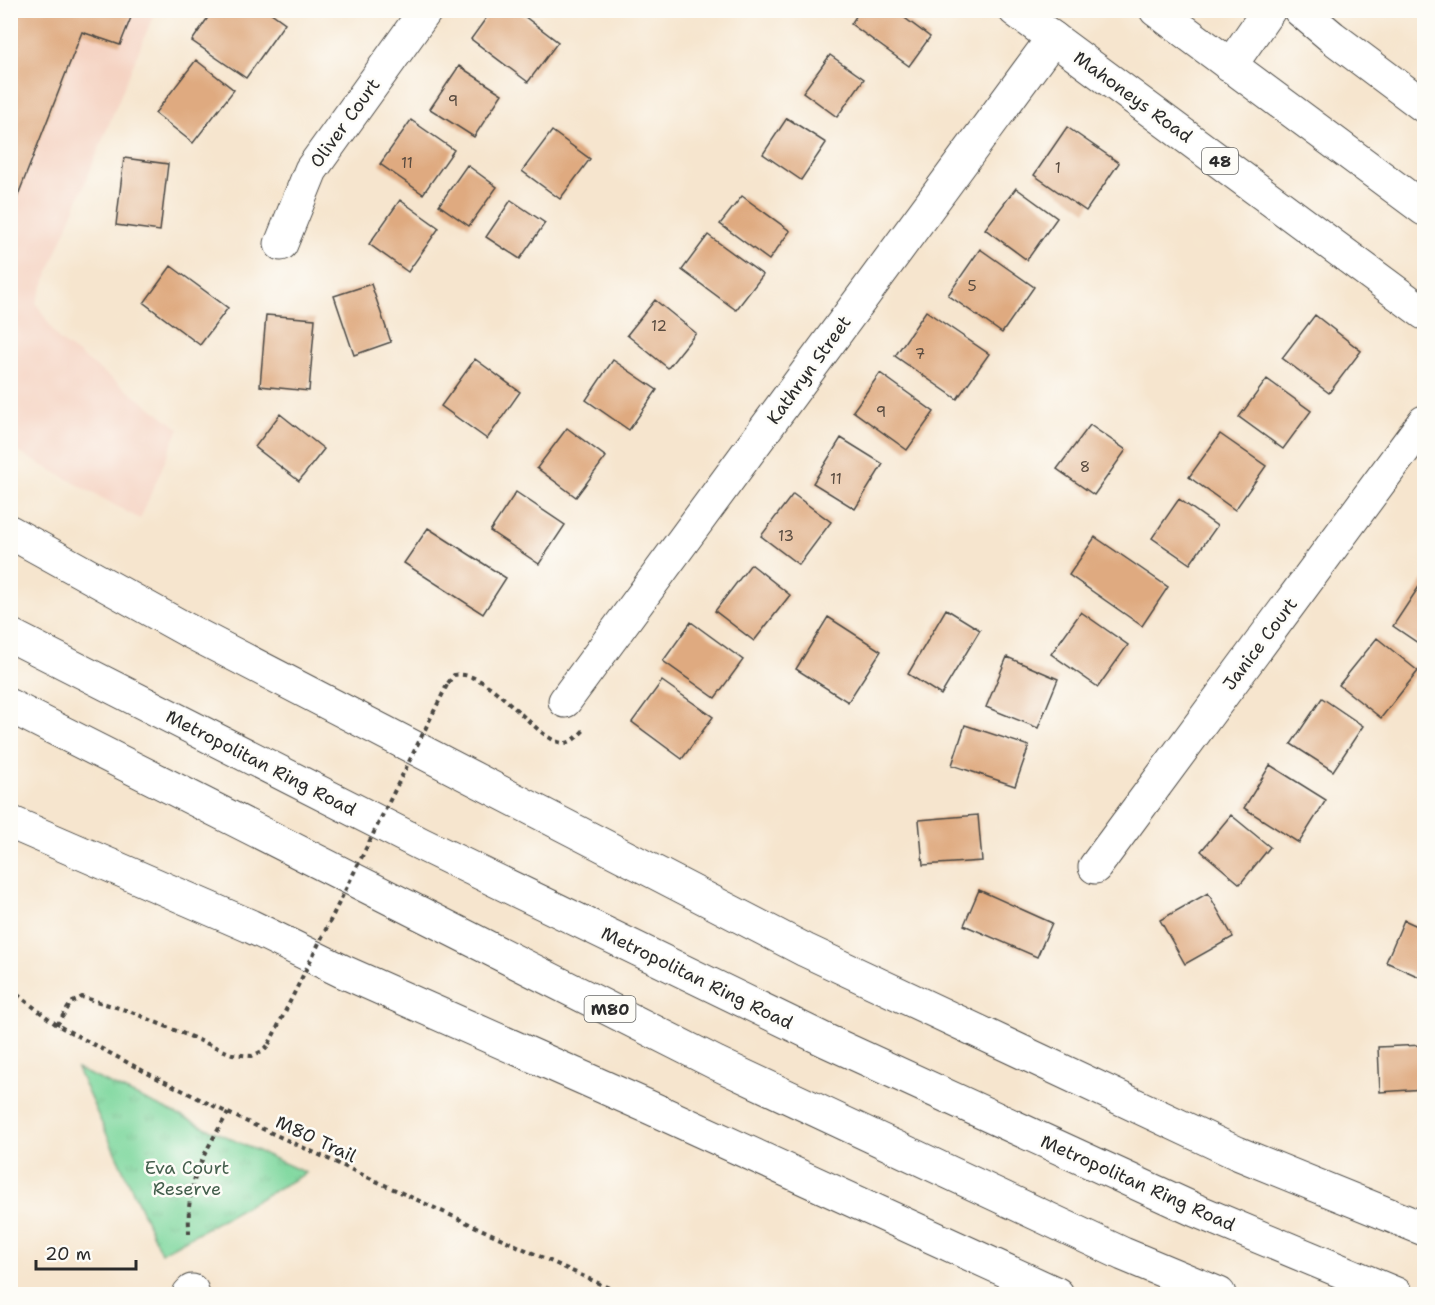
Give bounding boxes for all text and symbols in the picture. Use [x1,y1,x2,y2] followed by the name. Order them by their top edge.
[1069,46,1197,148] street label: Mahoneys Road
[304,73,386,172] street label: Oliver Court
[448,91,458,111] house number: 9
[1202,148,1238,174] road number: 48
[401,153,413,173] house number: 11
[1055,158,1061,178] house number: 1
[967,276,977,296] house number: 5
[761,311,857,429] street label: Kathryn Street
[651,316,667,336] house number: 12
[915,344,925,364] house number: 7
[876,402,886,422] house number: 9
[1080,457,1090,477] house number: 8
[830,469,842,489] house number: 11
[778,526,794,546] house number: 13
[1217,593,1303,695] street label: Janice Court
[162,704,360,822] street label: Metropolitan Ring Road
[597,921,797,1035] street label: Metropolitan Ring Road
[584,996,636,1022] road number: M80
[272,1110,361,1168] street label: M80 Trail
[1037,1129,1239,1237] street label: Metropolitan Ring Road
[145,1156,229,1201] park label: Eva Court Reserve
[36,1233,136,1271] scale bar
[45,1242,91,1266] text: 20 m

